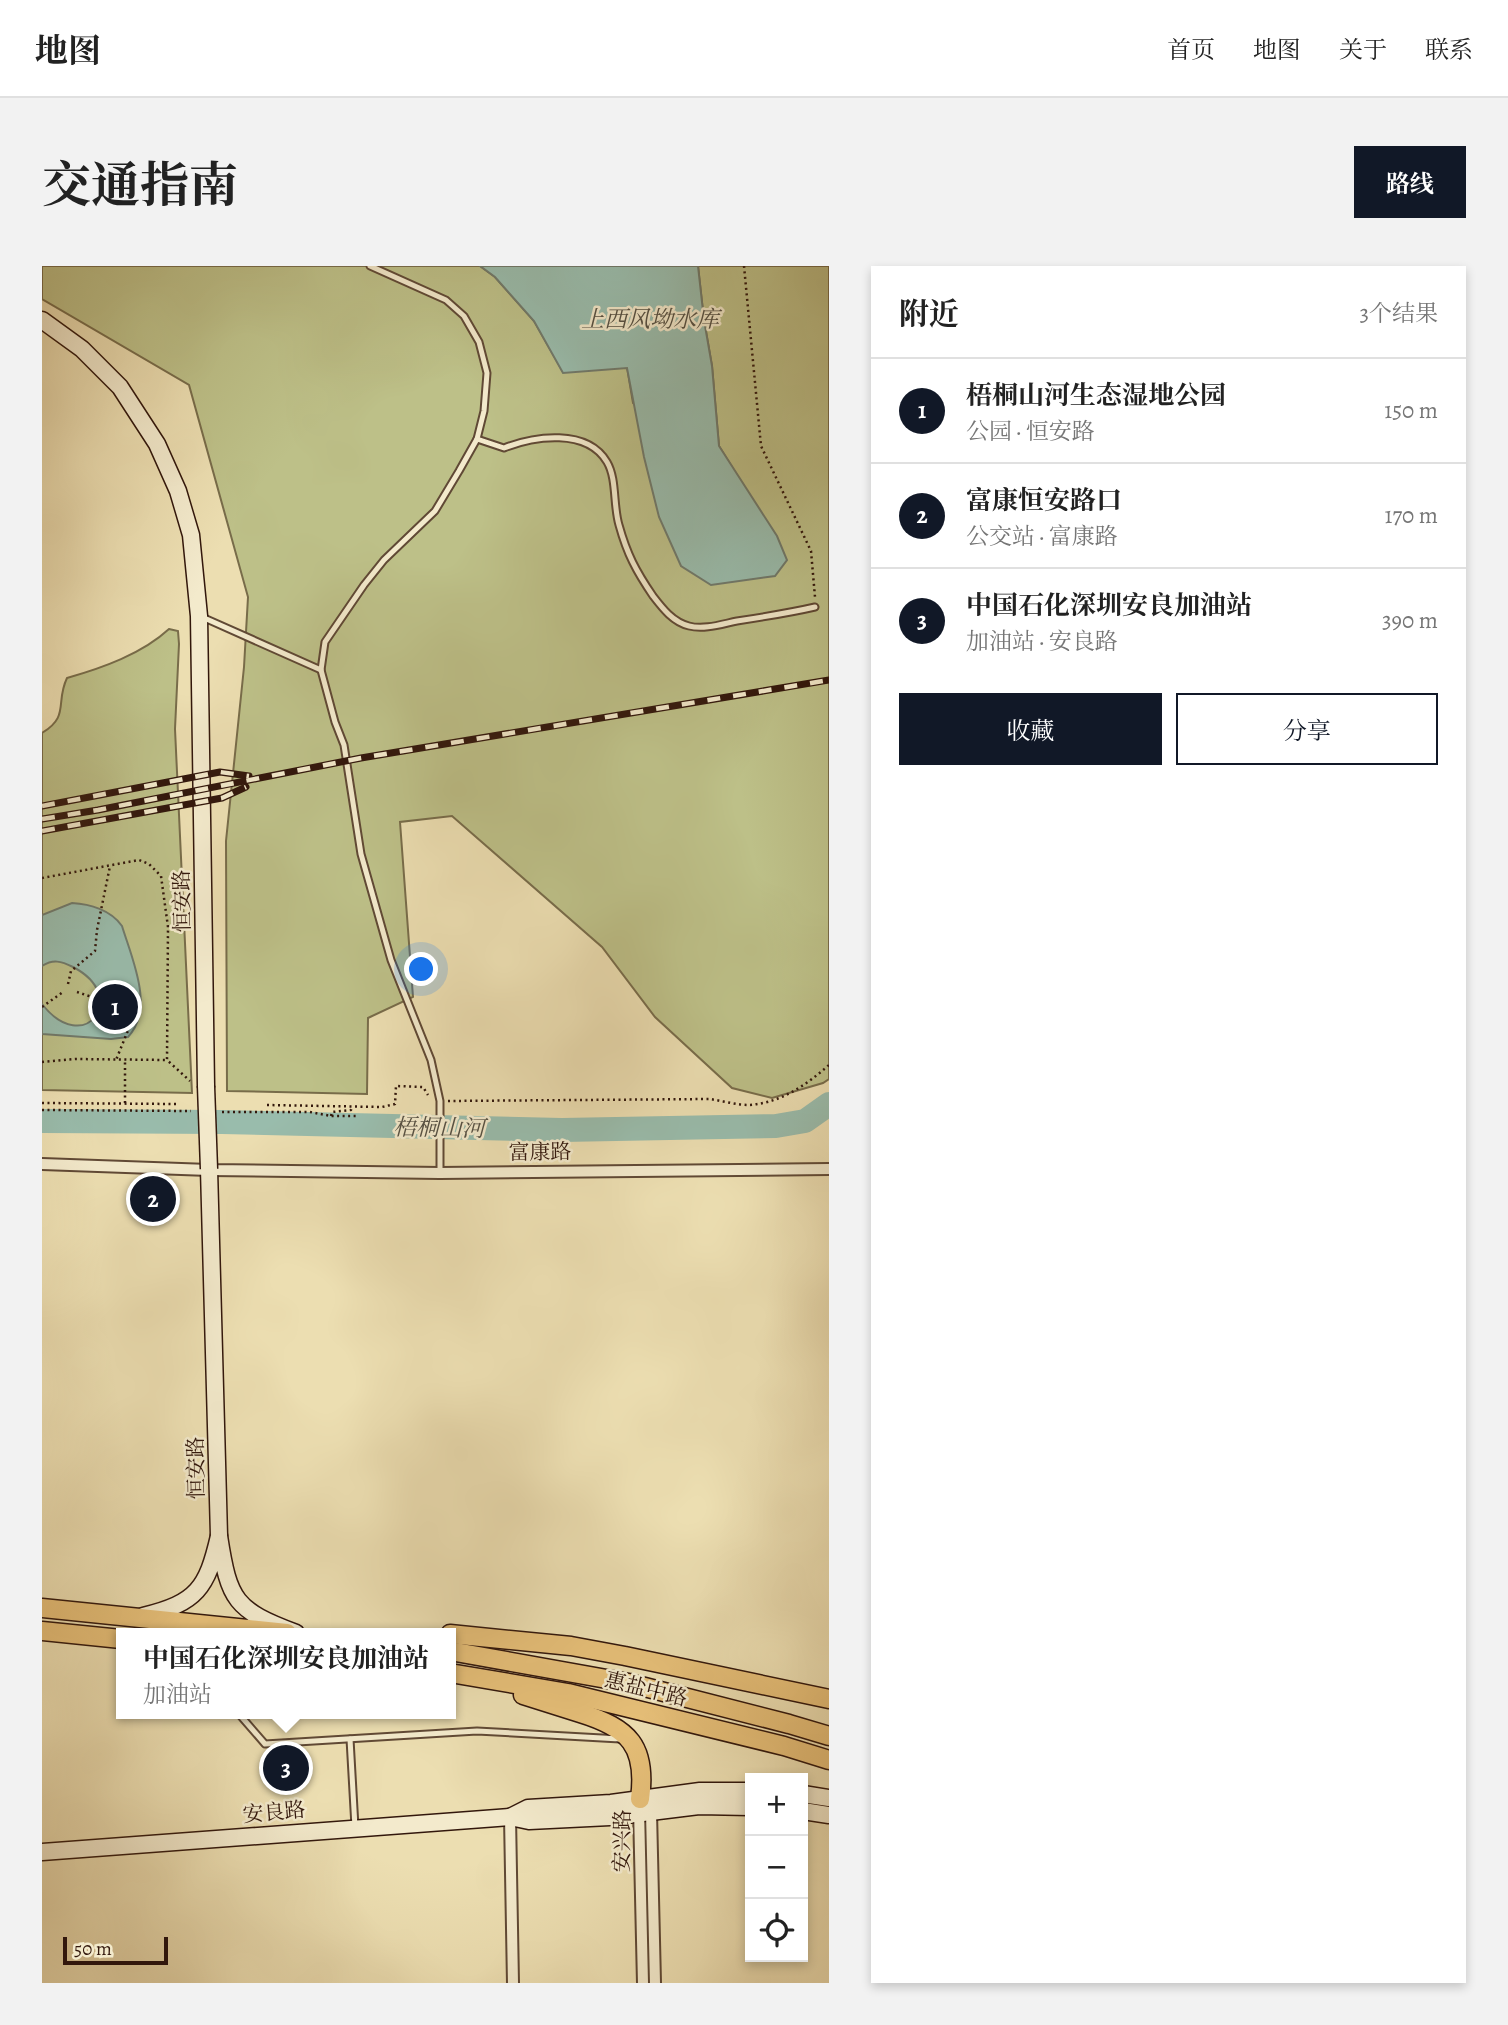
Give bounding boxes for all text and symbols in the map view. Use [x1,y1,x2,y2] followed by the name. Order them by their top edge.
[35,28,101,73] text: 地图
[1167,34,1215,66] text: 首页
[1253,34,1301,66] text: 地图
[1339,34,1387,66] text: 关于
[1425,34,1473,66] text: 联系
[1354,146,1466,218] button: 路线
[42,152,238,219] text: 交通指南
[899,294,959,334] text: 附近
[1359,298,1438,329] text: 3个结果
[581,304,723,335] water label: 上西风坳水库
[966,378,1226,413] text: 梧桐山河生态湿地公园
[918,395,926,426] text: 1
[1384,395,1438,426] text: 150 m
[966,416,1095,447] text: 公园 · 恒安路
[966,483,1122,518] text: 富康恒安路口
[916,500,928,531] text: 2
[1385,500,1438,531] text: 170 m
[966,521,1118,552] text: 公交站 · 富康路
[966,588,1252,623] text: 中国石化深圳安良加油站
[917,605,927,636] text: 3
[1382,605,1438,636] text: 390 m
[966,626,1118,657] text: 加油站 · 安良路
[899,693,1162,765] button: 收藏
[1176,693,1438,765] button: 分享
[167,869,197,933] street label: 恒安路
[404,952,438,986] your location
[92,981,138,1033] pin: 1
[393,1112,489,1144] water label: 梧桐山河
[508,1137,572,1167] street label: 富康路
[130,1173,176,1225] pin: 2
[181,1436,211,1500] street label: 恒安路
[116,1628,456,1719] popup
[143,1641,429,1676] text: 中国石化深圳安良加油站
[602,1665,690,1713] street label: 惠盐中路
[143,1679,212,1710] text: 加油站
[263,1742,309,1794] pin: 3
[745,1773,808,1962] map controls
[745,1773,808,1836] button: +
[241,1795,307,1829] street label: 安良路
[607,1809,637,1873] street label: 安兴路
[745,1836,808,1899] button: −
[745,1899,808,1962] button: locate
[63,1934,168,1966] scale bar
[74,1936,112,1962] text: 50 m

